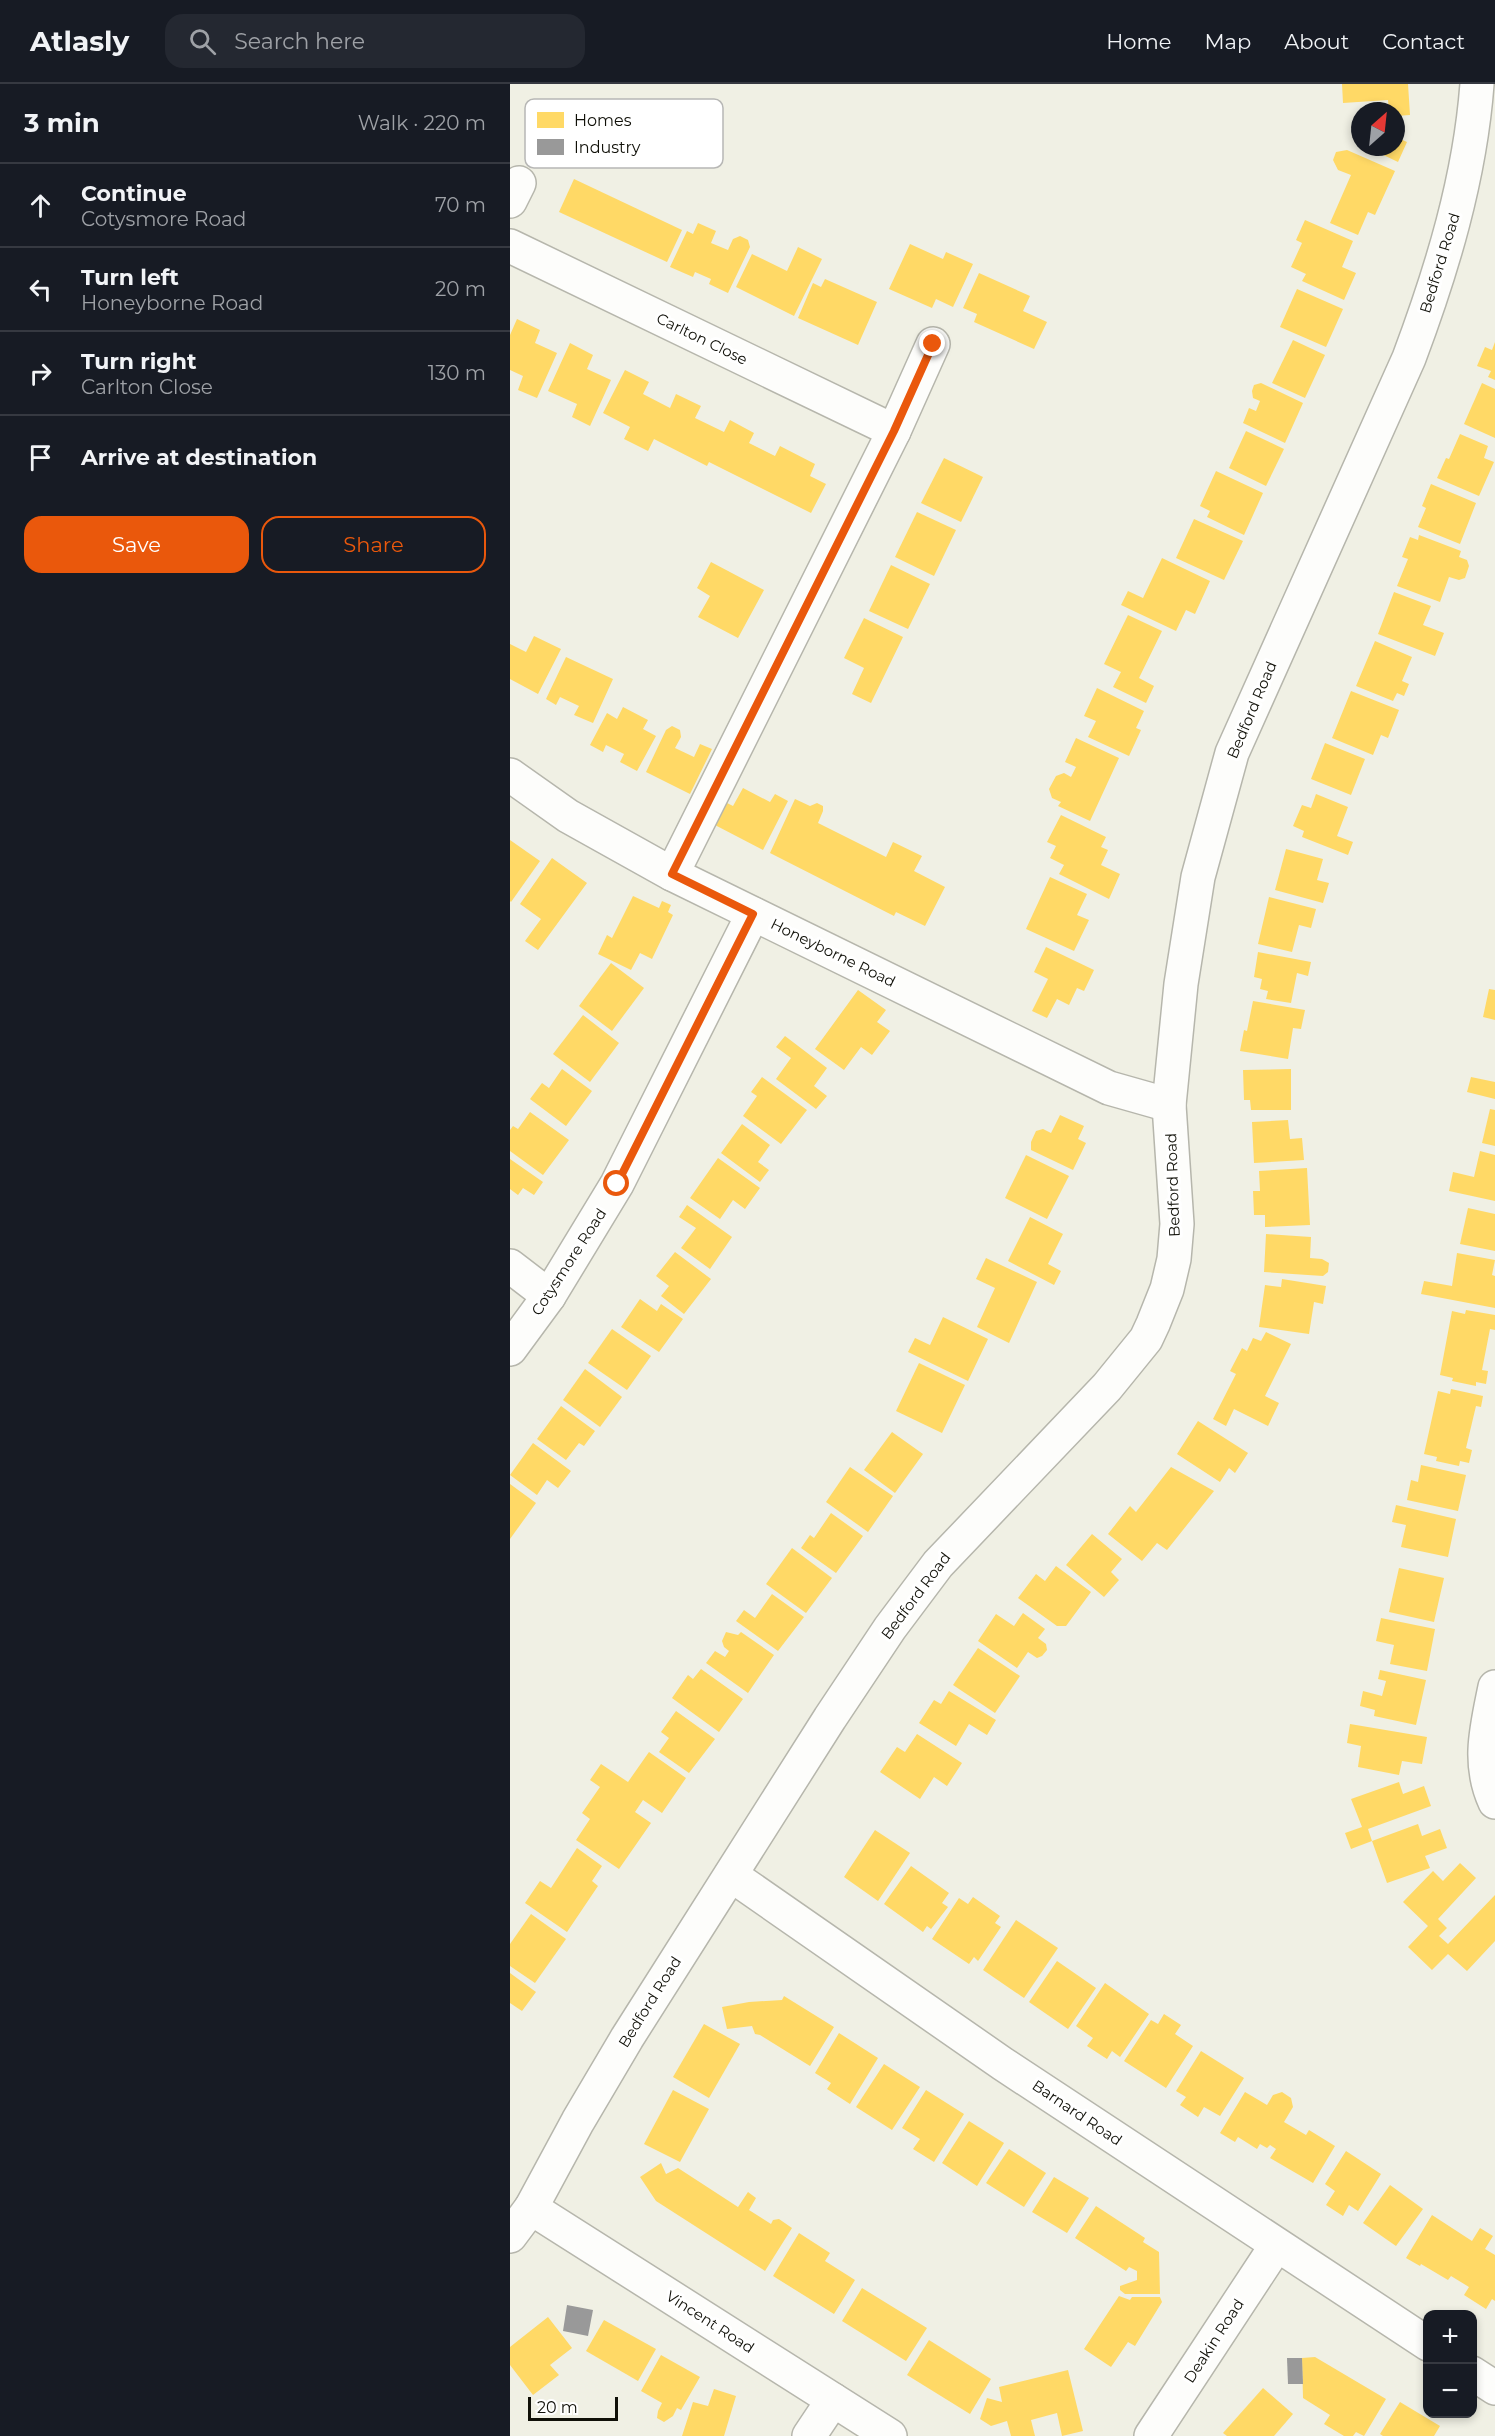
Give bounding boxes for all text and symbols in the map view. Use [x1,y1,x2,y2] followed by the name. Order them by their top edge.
[165,14,585,68] search box
[30,24,129,58] text: Atlasly
[186,25,219,58] icon: search
[234,28,365,55] text: Search here
[1106,29,1171,54] text: Home
[1204,29,1251,54] text: Map
[1284,29,1349,54] text: About
[1382,29,1465,54] text: Contact
[525,99,723,168] legend
[1351,102,1405,156] north arrow
[24,107,100,139] text: 3 min
[358,111,486,135] text: Walk · 220 m
[574,111,632,130] text: Homes
[574,138,641,157] text: Industry
[81,180,187,207] text: Continue
[24,189,57,222] icon: ahead
[435,193,486,217] text: 70 m
[81,207,246,231] text: Cotysmore Road
[1415,210,1464,315] street label: Bedford Road
[81,264,179,291] text: Turn left
[24,273,57,306] icon: left
[435,277,486,301] text: 20 m
[81,291,263,315] text: Honeyborne Road
[654,308,751,369] street label: Carlton Close
[919,330,945,356] route end
[81,348,196,375] text: Turn right
[24,357,57,390] icon: right
[428,361,486,385] text: 130 m
[81,375,213,399] text: Carlton Close
[24,441,57,474] icon: arrive
[81,444,317,471] text: Arrive at destination
[24,516,249,573] button: Save
[261,516,486,573] button: Share
[1222,658,1281,761] street label: Bedford Road
[768,914,899,991] street label: Honeyborne Road
[1161,1133,1184,1237] street label: Bedford Road
[603,1170,629,1196] route start
[527,1205,610,1319] street label: Cotysmore Road
[877,1548,954,1643] street label: Bedford Road
[614,1953,685,2051] street label: Bedford Road
[1029,2076,1126,2150] street label: Barnard Road
[663,2286,758,2357] street label: Vincent Road
[1179,2295,1248,2386] street label: Deakin Road
[1423,2310,1477,2418] map controls
[1423,2310,1477,2364] button: +
[1423,2364,1477,2418] button: −
[528,2394,618,2422] scale bar
[537,2398,578,2417] text: 20 m

